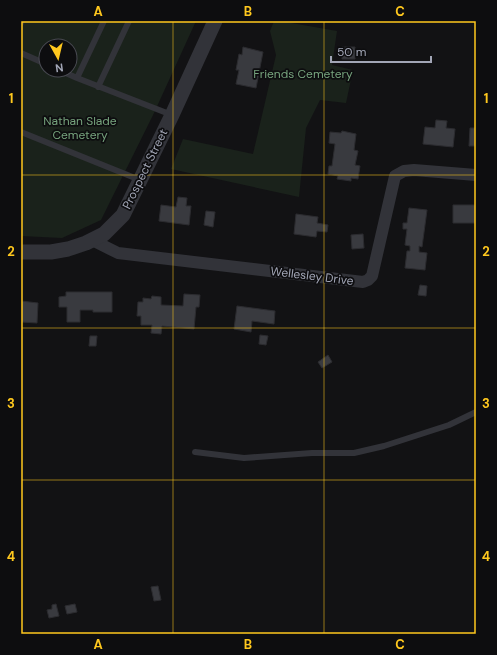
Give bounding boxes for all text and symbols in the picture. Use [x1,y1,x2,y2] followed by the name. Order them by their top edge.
[93,3,103,20] text: A
[244,3,252,20] text: B
[395,3,405,20] text: C
[38,38,78,78] north arrow
[331,38,431,64] scale bar
[337,44,366,60] text: 50 m
[54,60,64,75] text: N
[253,66,353,82] park label: Friends Cemetery
[9,90,13,107] text: 1
[484,90,488,107] text: 1
[43,113,117,143] park label: Nathan Slade Cemetery
[119,126,171,212] street label: Prospect Street
[7,243,15,260] text: 2
[482,243,490,260] text: 2
[270,263,355,289] street label: Wellesley Drive
[7,395,15,412] text: 3
[482,395,490,412] text: 3
[7,548,15,565] text: 4
[482,548,490,565] text: 4
[93,636,103,653] text: A
[244,636,252,653] text: B
[395,636,405,653] text: C

